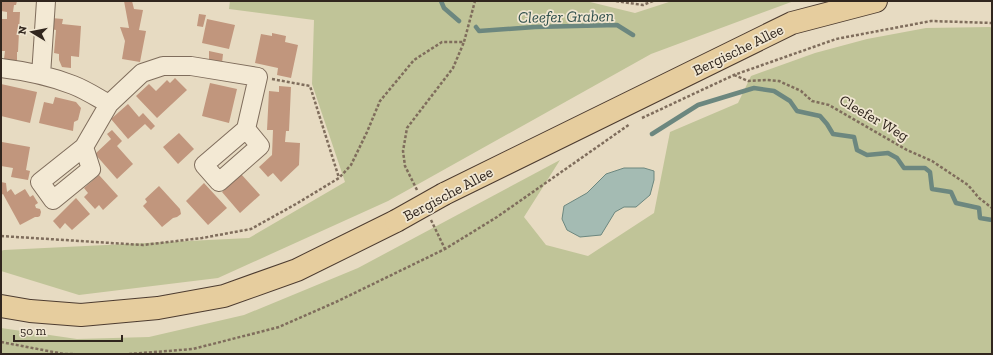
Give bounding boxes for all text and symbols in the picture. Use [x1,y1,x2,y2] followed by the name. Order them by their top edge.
[518,6,614,27] water label: Cleefer Graben
[12,12,52,52] north arrow
[690,20,786,80] street label: Bergische Allee
[16,24,30,36] text: N
[836,91,912,145] street label: Cleefer Weg
[400,163,496,225] street label: Bergische Allee
[14,317,122,343] scale bar
[20,324,47,338] text: 50 m

